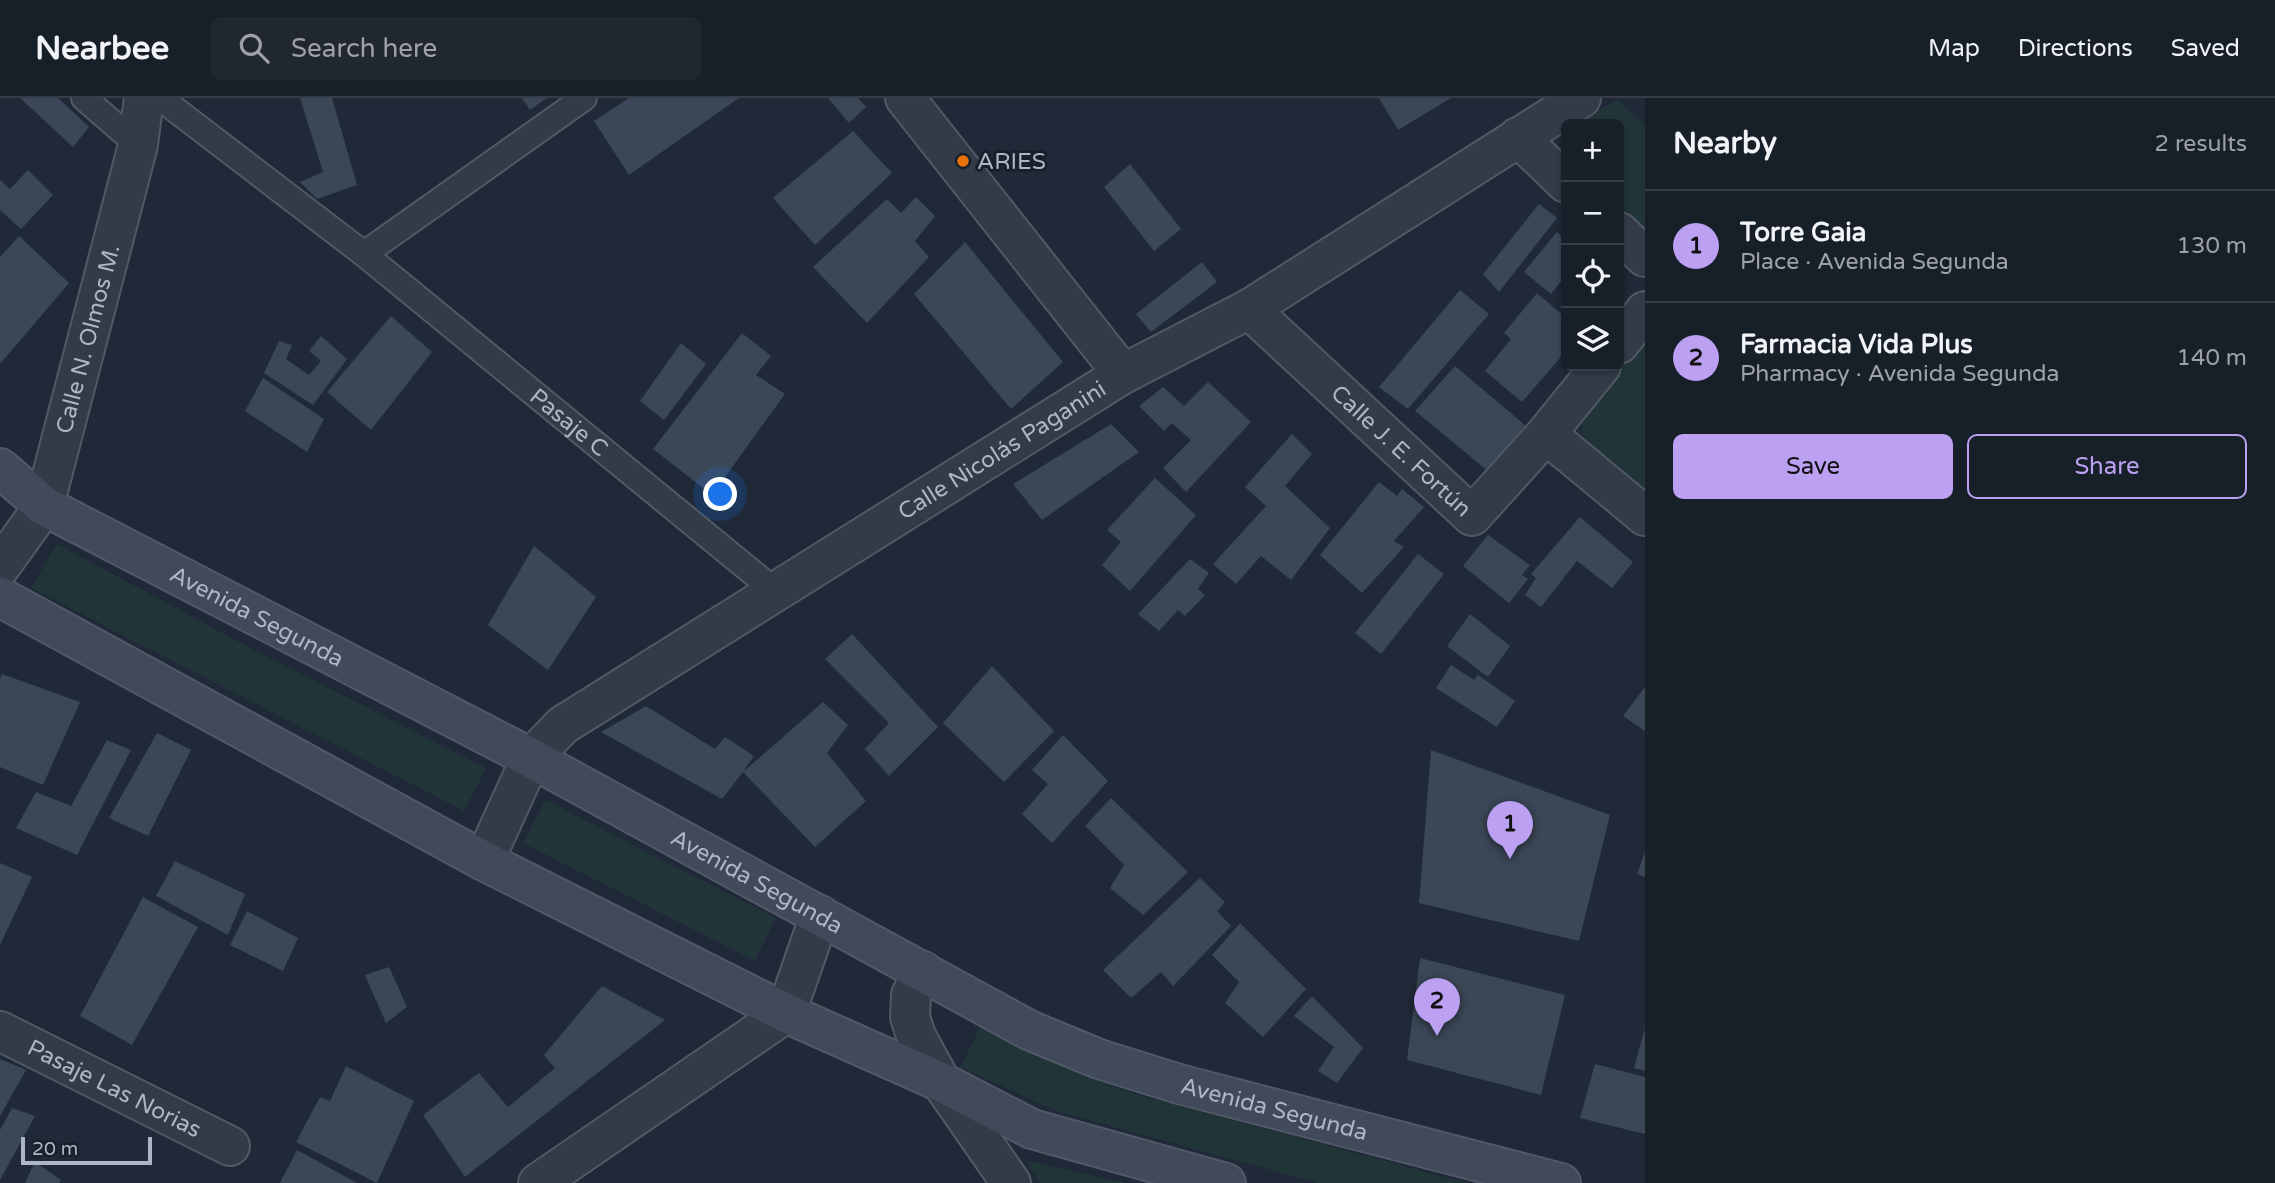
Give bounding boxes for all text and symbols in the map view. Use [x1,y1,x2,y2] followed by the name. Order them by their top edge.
[211,17,701,80] search box
[35,29,169,68] text: Nearbee
[235,29,273,67] icon: search
[291,33,437,64] text: Search here
[1928,34,1980,63] text: Map
[2018,34,2133,63] text: Directions
[2171,34,2240,63] text: Saved
[1561,119,1624,371] map controls
[1561,119,1624,182] button: +
[1673,125,1777,162] text: Nearby
[2154,130,2247,158] text: 2 results
[977,148,1046,176] place label: ARIES
[955,153,971,169] marker: ARIES
[1561,182,1624,245] button: −
[1740,217,1866,248] text: Torre Gaia
[1689,232,1703,260] text: 1
[2177,232,2247,260] text: 130 m
[50,241,127,437] street label: Calle N. Olmos M.
[1561,245,1624,308] button: locate
[1740,248,2009,276] text: Place · Avenida Segunda
[1561,308,1624,371] button: layers
[1740,329,1973,360] text: Farmacia Vida Plus
[1689,344,1703,372] text: 2
[2177,344,2247,372] text: 140 m
[1740,360,2059,388] text: Pharmacy · Avenida Segunda
[893,375,1111,526] street label: Calle Nicolás Paganini
[1325,379,1477,523] street label: Calle J. E. Fortún
[524,383,613,463] street label: Pasaje C
[1673,434,1953,499] button: Save
[1967,434,2247,499] button: Share
[703,477,737,511] your location
[165,561,348,674] street label: Avenida Segunda
[1487,801,1533,859] pin: 1
[666,824,847,941] street label: Avenida Segunda
[1414,978,1460,1036] pin: 2
[23,1034,206,1144] street label: Pasaje Las Norias
[1178,1072,1370,1147] street label: Avenida Segunda
[21,1134,152,1166] scale bar
[32,1138,78,1160] text: 20 m

